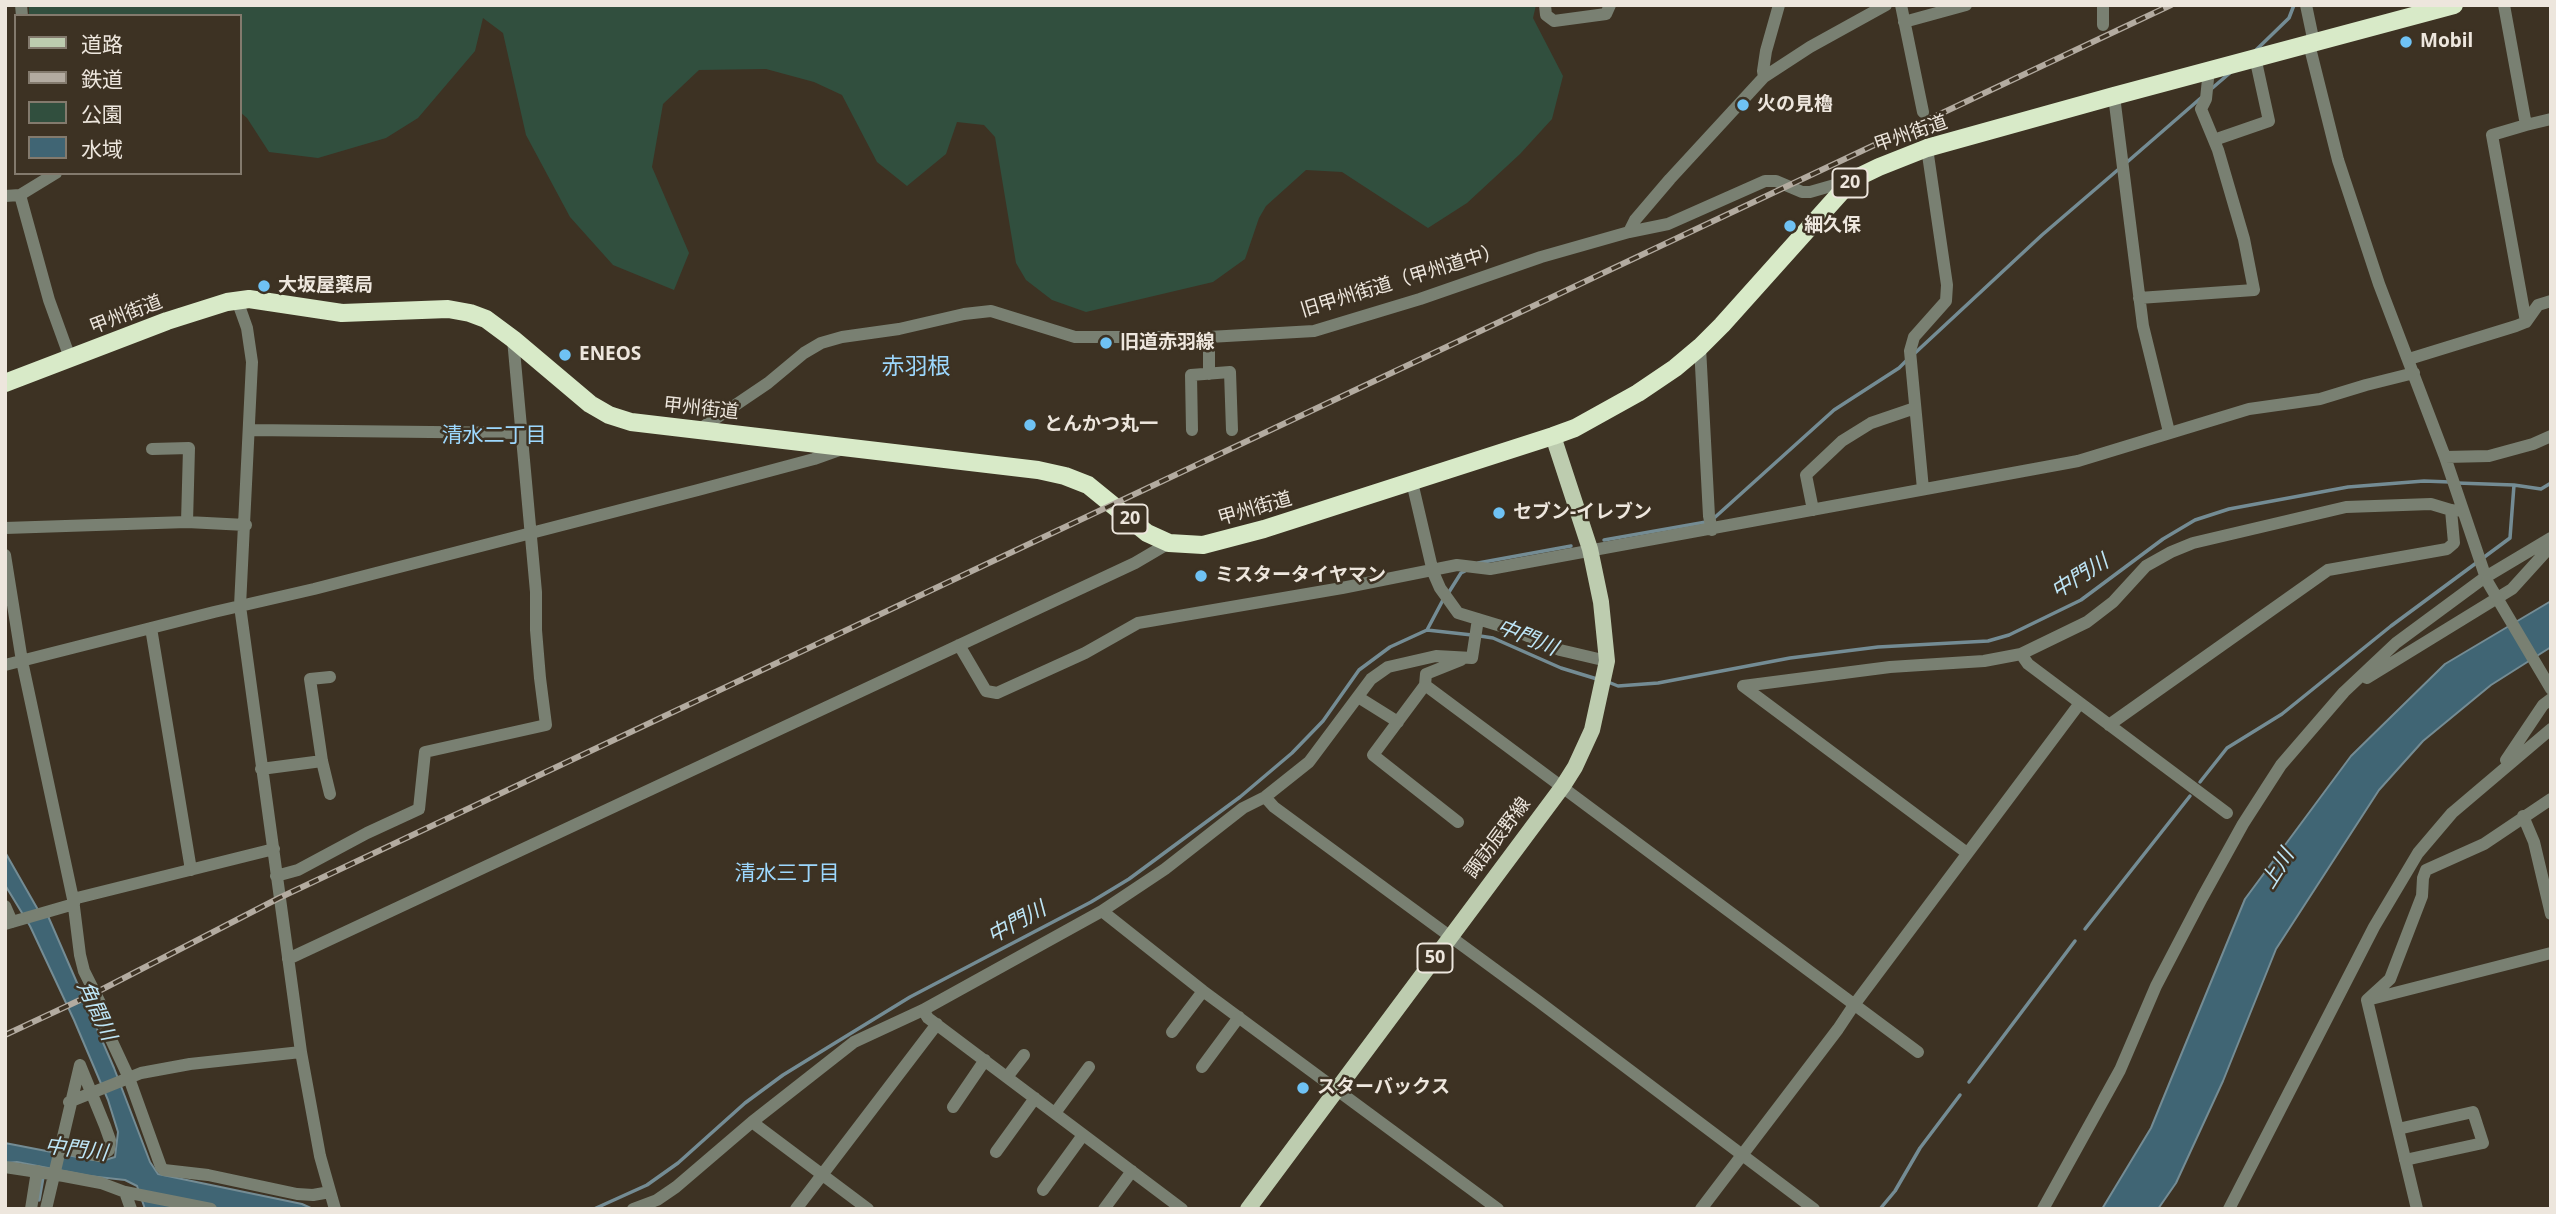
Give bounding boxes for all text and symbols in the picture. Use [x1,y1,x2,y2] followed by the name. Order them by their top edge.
[14,14,242,175] legend
[81,30,123,58] text: 道路
[2420,31,2473,53] place label: Mobil
[2398,34,2414,50] marker: Mobil
[81,65,123,93] text: 鉄道
[1757,94,1833,116] place label: 火の見櫓
[1735,97,1751,113] marker: 火の見櫓
[81,100,123,128] text: 公園
[1871,111,1951,157] street label: 甲州街道
[81,135,123,163] text: 水域
[1832,168,1868,198] road number: 20
[1804,215,1861,237] place label: 細久保
[1782,218,1798,234] marker: 細久保
[1298,240,1504,322] street label: 旧甲州街道（甲州道中）
[278,275,373,297] place label: 大坂屋薬局
[256,278,272,294] marker: 大坂屋薬局
[86,291,166,339] street label: 甲州街道
[1120,332,1215,354] place label: 旧道赤羽線
[1098,335,1114,351] marker: 旧道赤羽線
[579,344,641,366] place label: ENEOS
[557,347,573,363] marker: ENEOS
[882,353,950,381] district label: 赤羽根
[662,394,740,424] street label: 甲州街道
[1044,414,1158,436] place label: とんかつ丸一
[1022,417,1038,433] marker: とんかつ丸一
[442,423,546,449] district label: 清水二丁目
[1215,488,1295,530] street label: 甲州街道
[1513,502,1652,524] place label: セブン-イレブン
[1112,504,1148,534] road number: 20
[1491,505,1507,521] marker: セブン-イレブン
[2047,550,2113,604] water label: 中門川
[1215,565,1386,587] place label: ミスタータイヤマン
[1193,568,1209,584] marker: ミスタータイヤマン
[1493,615,1561,661] water label: 中門川
[1460,793,1536,883] street label: 諏訪辰野線
[2256,845,2300,893] water label: 上川
[735,861,839,887] district label: 清水三丁目
[983,897,1051,949] water label: 中門川
[1418,944,1452,973] road number: 50
[71,977,121,1045] water label: 角間川
[1317,1077,1450,1099] place label: スターバックス
[1295,1080,1311,1096] marker: スターバックス
[43,1134,109,1166] water label: 中門川

